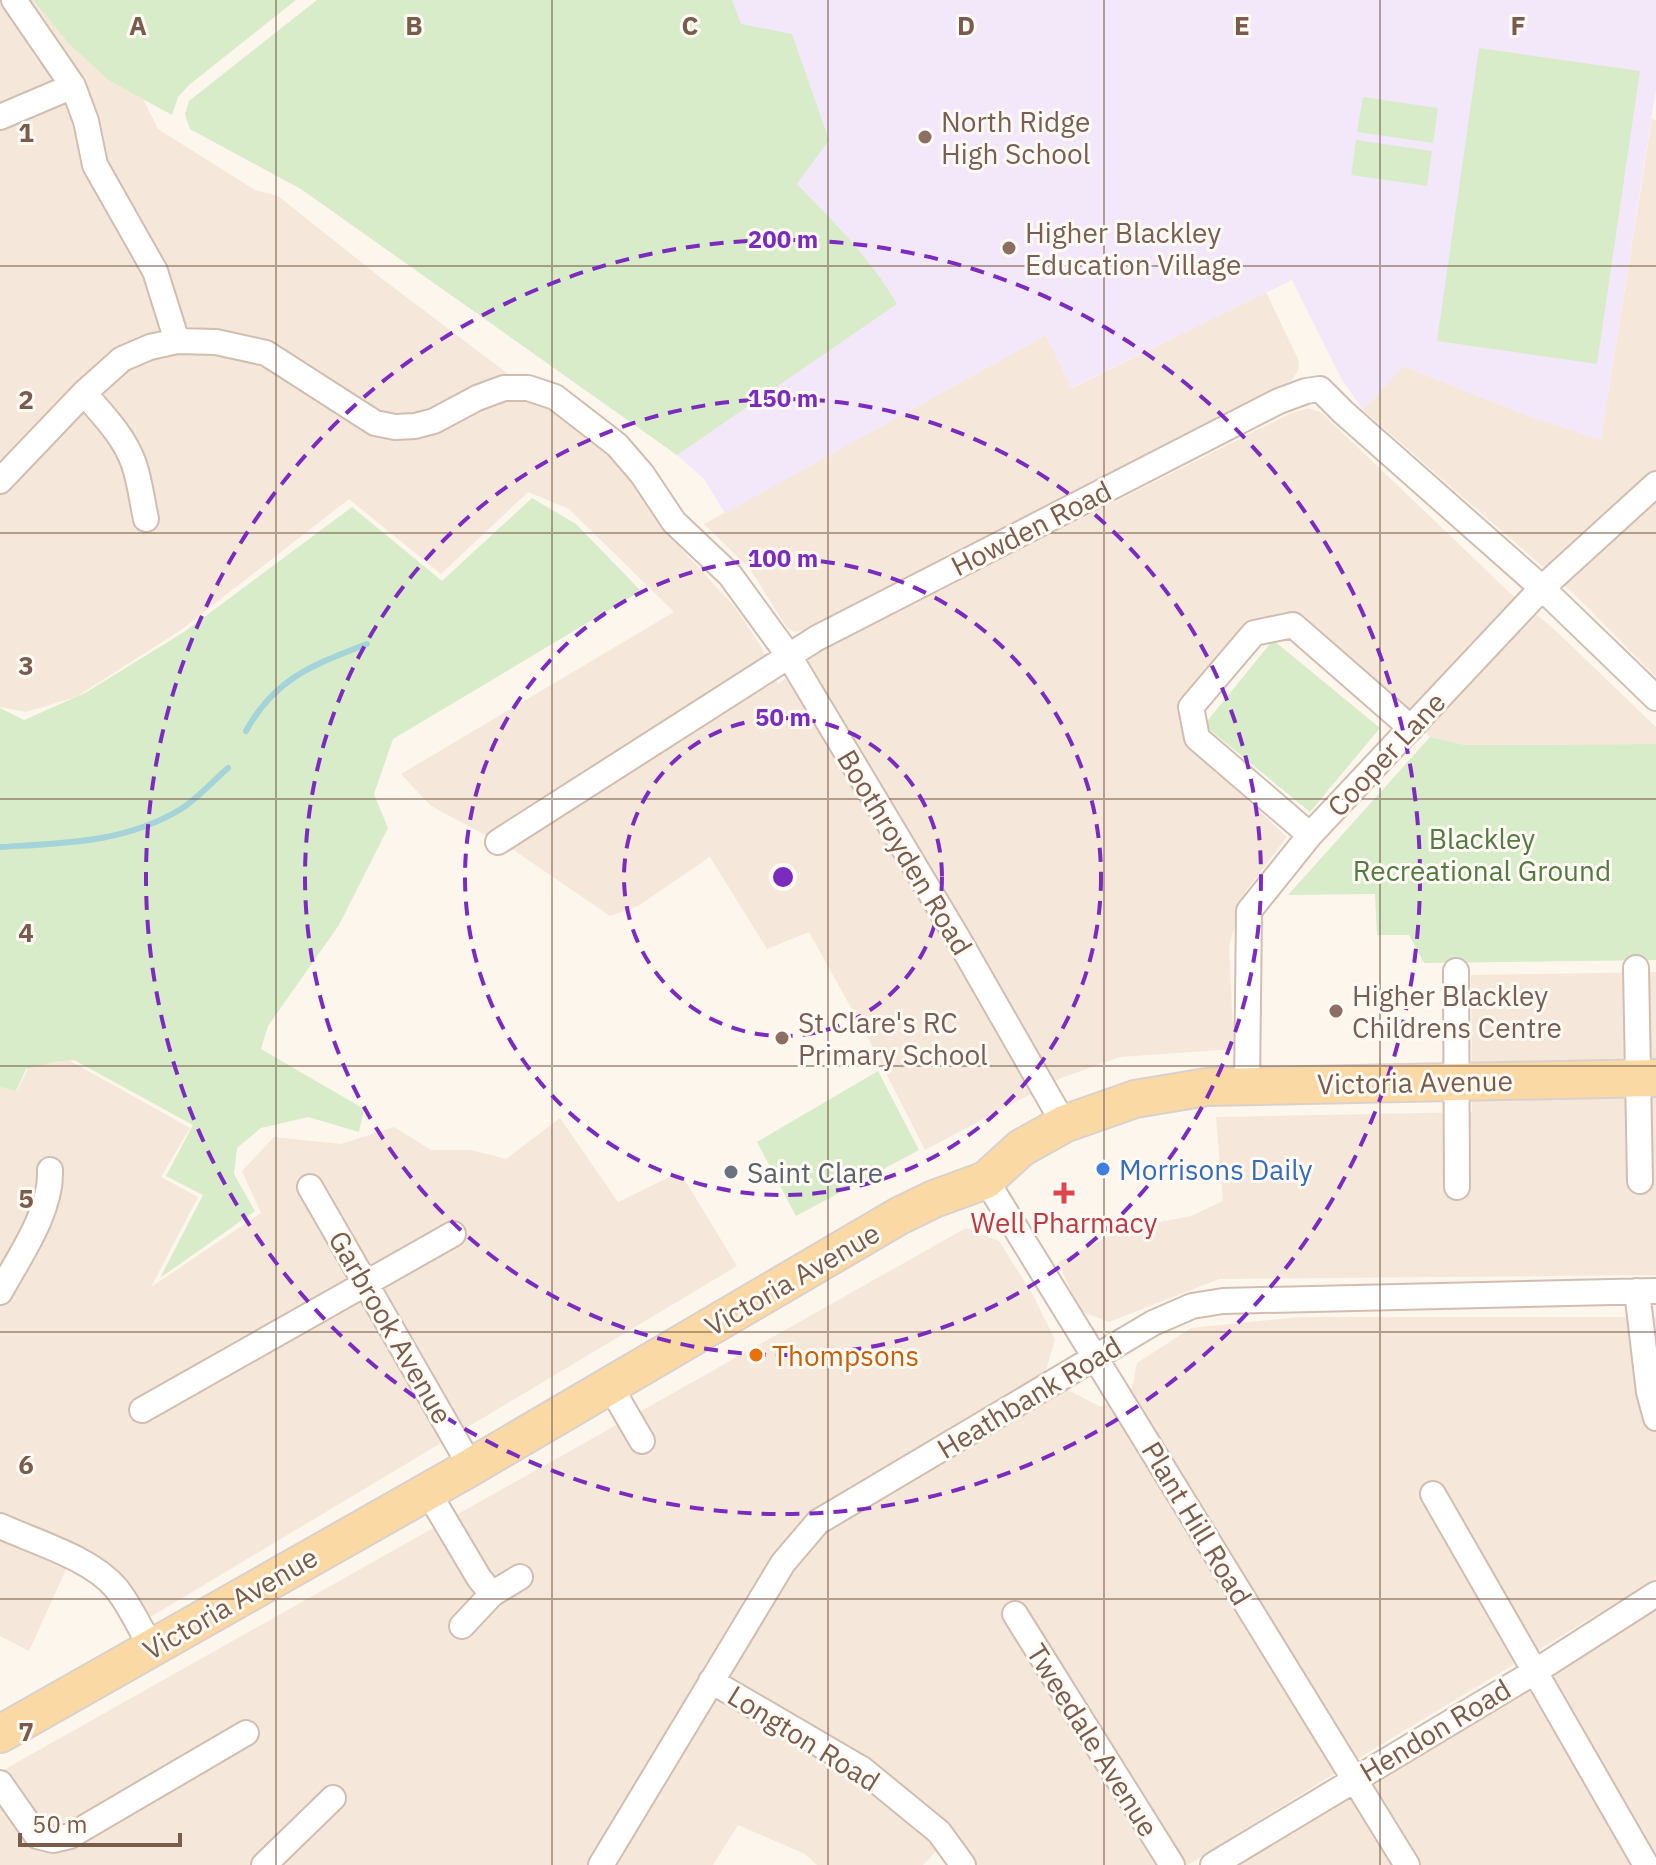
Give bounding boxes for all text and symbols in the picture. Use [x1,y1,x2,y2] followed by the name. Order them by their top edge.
[129,8,147,42] text: A
[405,8,423,42] text: B
[682,8,699,42] text: C
[957,8,975,42] text: D
[1234,8,1250,42] text: E
[1510,8,1526,42] text: F
[941,103,1090,172] place label: North Ridge High School
[18,115,34,149] text: 1
[916,128,934,146] marker: North Ridge High School
[1025,214,1241,283] place label: Higher Blackley Education Village
[748,223,818,255] text: 200 m
[1000,239,1018,257] marker: Higher Blackley Education Village
[18,382,34,416] text: 2
[748,382,818,414] text: 150 m
[945,472,1117,584] street label: Howden Road
[748,542,818,574] text: 100 m
[18,648,34,682] text: 3
[1319,684,1453,824] street label: Cooper Lane
[755,701,811,733] text: 50 m
[829,742,981,962] street label: Boothroyden Road
[1353,820,1611,889] park label: Blackley Recreational Ground
[769,863,797,891] centre of rings
[18,915,34,949] text: 4
[1352,977,1562,1046] place label: Higher Blackley Childrens Centre
[1327,1002,1345,1020] marker: Higher Blackley Childrens Centre
[798,1004,988,1073] place label: St Clare's RC Primary School
[773,1029,791,1047] marker: St Clare's RC Primary School
[1317,1062,1513,1102] street label: Victoria Avenue
[1119,1151,1313,1188] place label: Morrisons Daily
[747,1154,883,1191] place label: Saint Clare
[1094,1160,1112,1178] marker: Morrisons Daily
[722,1163,740,1181] marker: Saint Clare
[18,1181,34,1215] text: 5
[1055,1184,1073,1202] marker: Well Pharmacy
[970,1204,1158,1241] place label: Well Pharmacy
[698,1214,886,1344] street label: Victoria Avenue
[321,1224,461,1430] street label: Garbrook Avenue
[930,1327,1128,1467] street label: Heathbank Road
[772,1337,919,1374] place label: Thompsons
[747,1346,765,1364] marker: Thompsons
[1134,1434,1260,1612] street label: Plant Hill Road
[18,1447,34,1481] text: 6
[136,1538,324,1668] street label: Victoria Avenue
[1019,1636,1167,1844] street label: Tweedale Avenue
[1353,1670,1517,1790] street label: Hendon Road
[721,1677,887,1799] street label: Longton Road
[18,1714,34,1748] text: 7
[20,1797,180,1847] scale bar
[32,1808,87,1840] text: 50 m

